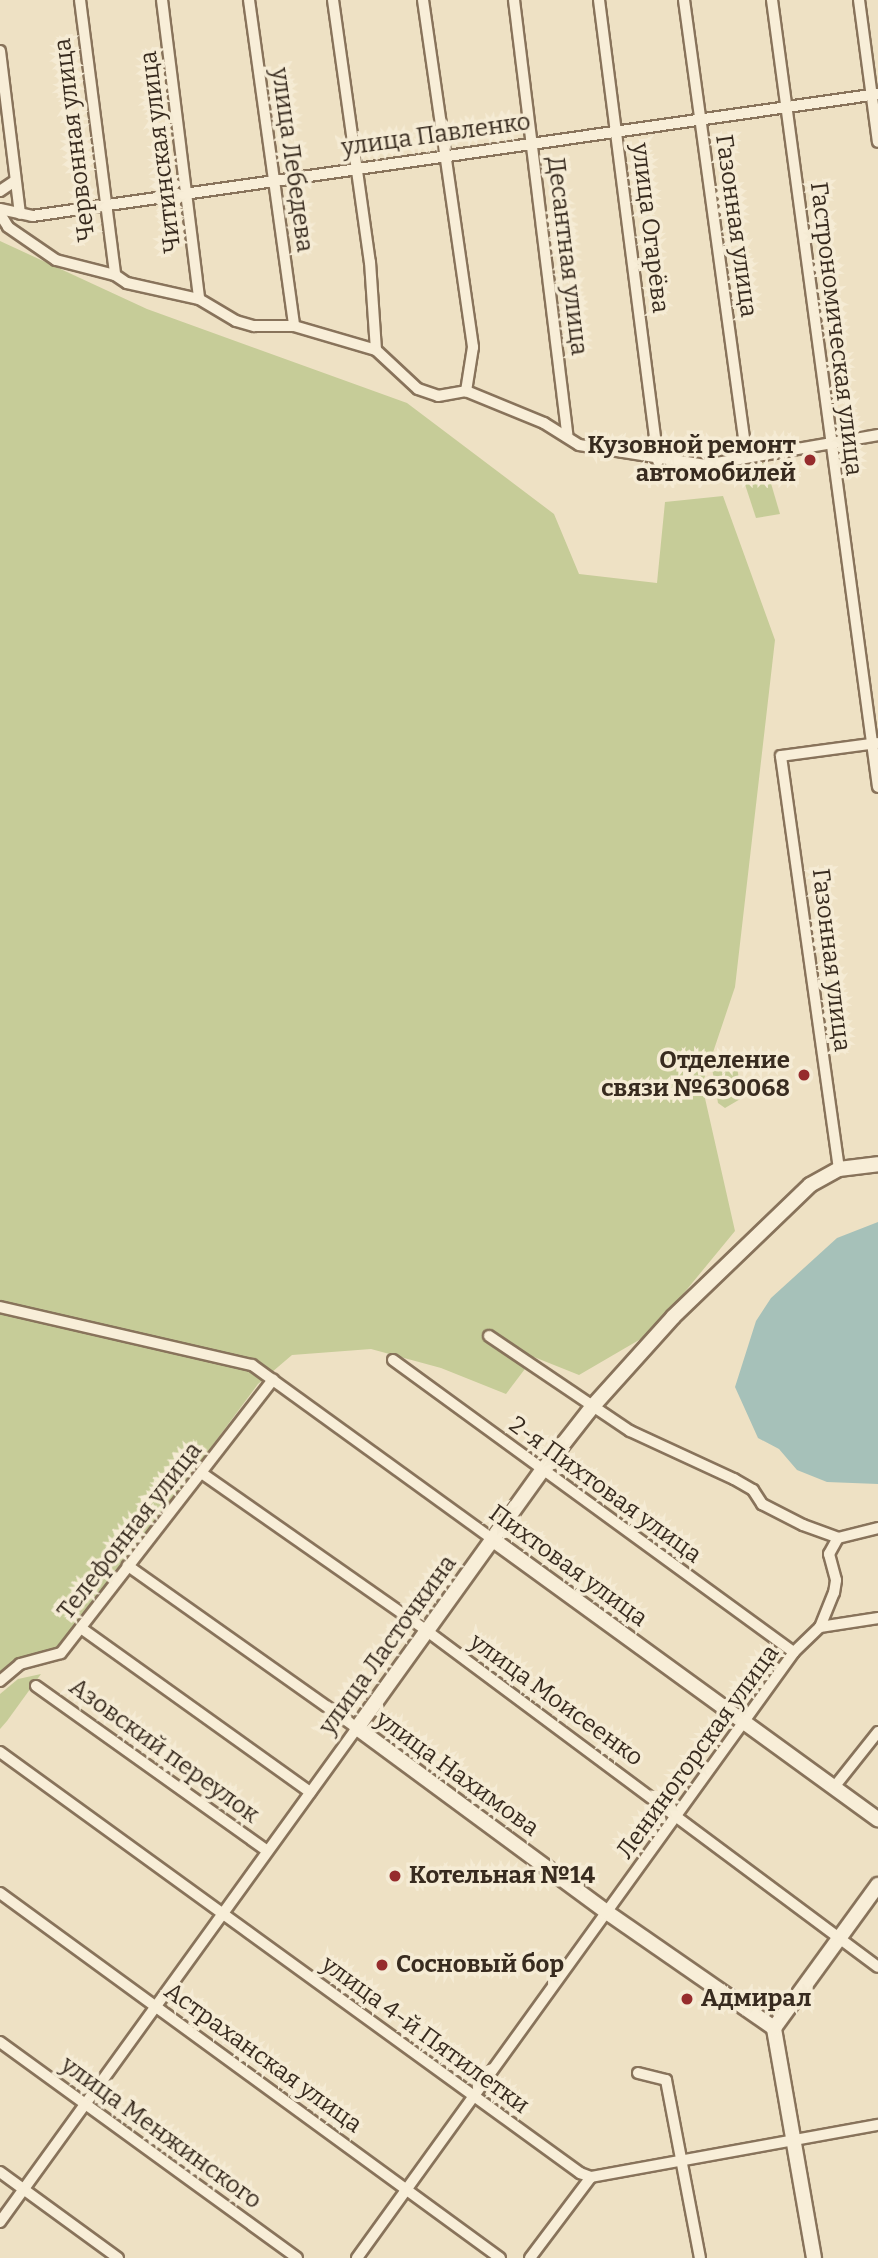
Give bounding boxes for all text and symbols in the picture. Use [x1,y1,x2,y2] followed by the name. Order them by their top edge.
[48,37,102,243] street label: Червонная улица
[134,49,188,255] street label: Читинская улица
[265,66,319,254] street label: улица Лебедева
[340,107,532,163] street label: улица Павленко
[709,133,763,319] street label: Газонная улица
[625,141,675,315] street label: улица Огарёва
[541,155,593,357] street label: Десантная улица
[804,180,868,478] street label: Гастрономическая улица
[588,432,796,488] place label: Кузовной ремонт автомобилей
[802,452,818,468] marker: Кузовной ремонт автомобилей
[805,867,857,1053] street label: Газонная улица
[601,1047,790,1103] place label: Отделение связи №630068
[796,1067,812,1083] marker: Отделение связи №630068
[503,1411,707,1569] street label: 2-я Пихтовая улица
[52,1437,208,1625] street label: Телефонная улица
[483,1499,653,1633] street label: Пихтовая улица
[313,1550,463,1740] street label: улица Ласточкина
[464,1627,648,1773] street label: улица Моисеенко
[611,1639,785,1865] street label: Лениногорская улица
[63,1672,265,1830] street label: Азовский переулок
[370,1705,544,1843] street label: улица Нахимова
[409,1862,595,1890] place label: Котельная №14
[387,1868,403,1884] marker: Котельная №14
[315,1950,535,2120] street label: улица 4-й Пятилетки
[396,1951,564,1979] place label: Сосновый бор
[374,1957,390,1973] marker: Сосновый бор
[159,1977,367,2139] street label: Астраханская улица
[701,1985,811,2013] place label: Адмирал
[679,1991,695,2007] marker: Адмирал
[55,2051,267,2215] street label: улица Менжинского

